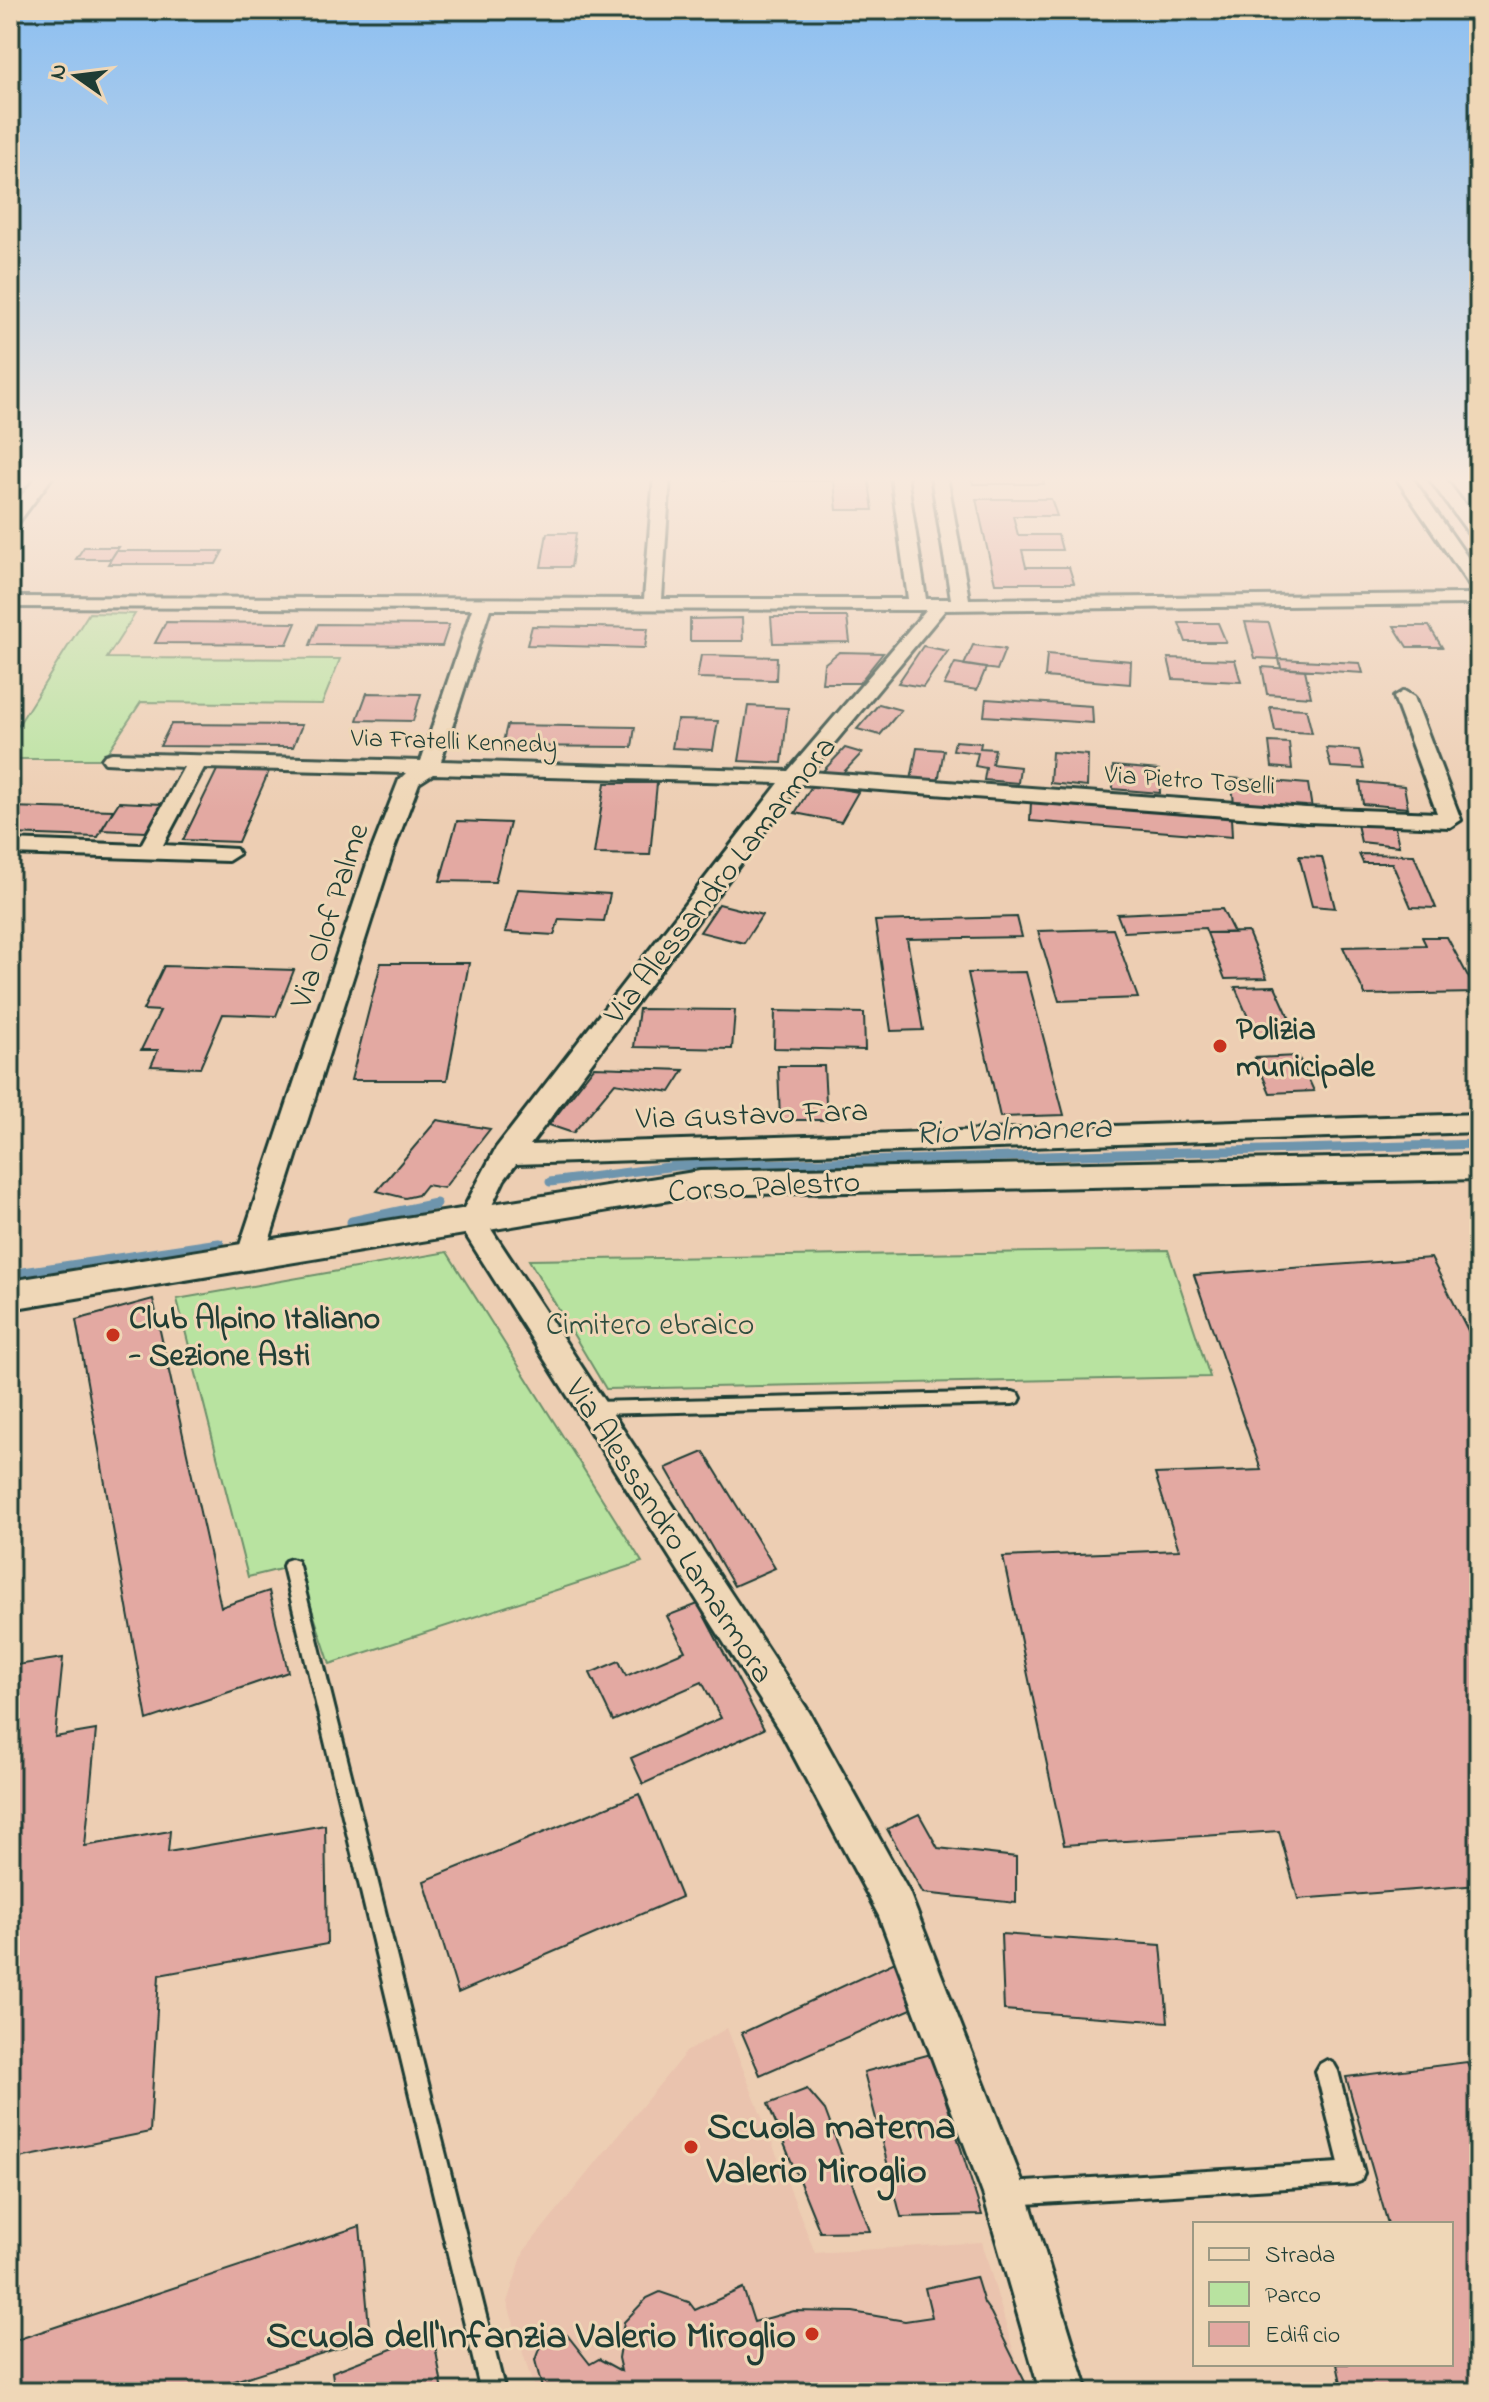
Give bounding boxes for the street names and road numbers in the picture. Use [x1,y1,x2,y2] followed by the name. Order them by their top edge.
[349,720,558,766] street label: Via Fratelli Kennedy
[593,727,850,1036] street label: Via Alessandro Lamarmora
[1102,757,1276,807] street label: Via Pietro Toselli
[279,817,384,1016] street label: Via Olof Palme
[634,1089,869,1144] street label: Via Gustavo Fara
[667,1160,861,1217] street label: Corso Palestro
[551,1369,784,1694] street label: Via Alessandro Lamarmora

